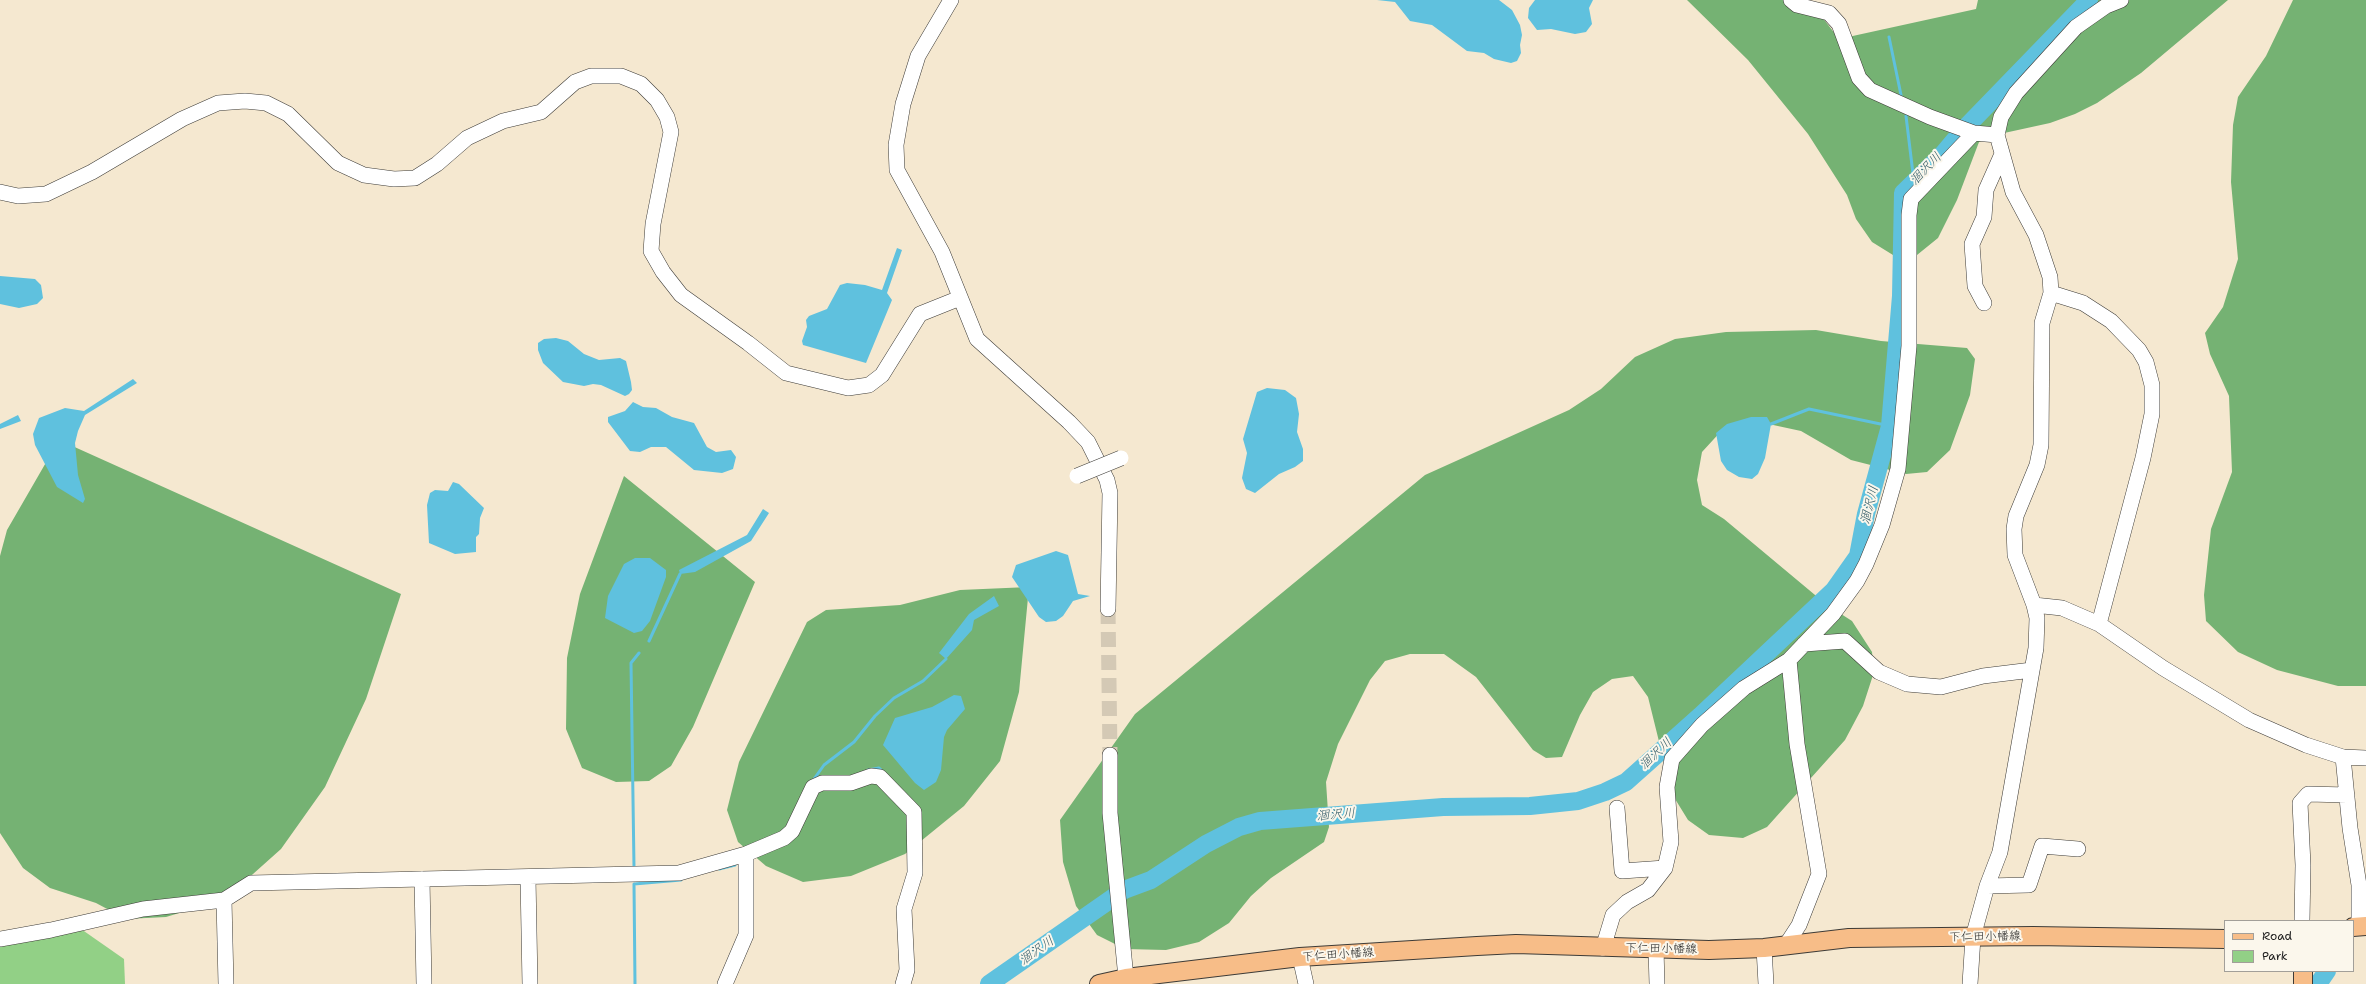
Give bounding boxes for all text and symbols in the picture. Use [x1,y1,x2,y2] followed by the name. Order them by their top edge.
[1907,150,1945,188] water label: 涸沢川
[1858,484,1882,526] water label: 涸沢川
[1636,735,1676,773] water label: 涸沢川
[1316,806,1356,824] water label: 涸沢川
[2224,920,2354,972] legend
[2262,928,2292,944] text: Road
[1949,929,2021,945] street label: 下仁田小幡線
[1017,933,1057,969] water label: 涸沢川
[1625,941,1697,957] street label: 下仁田小幡線
[1302,945,1374,965] street label: 下仁田小幡線
[2262,948,2288,964] text: Park

